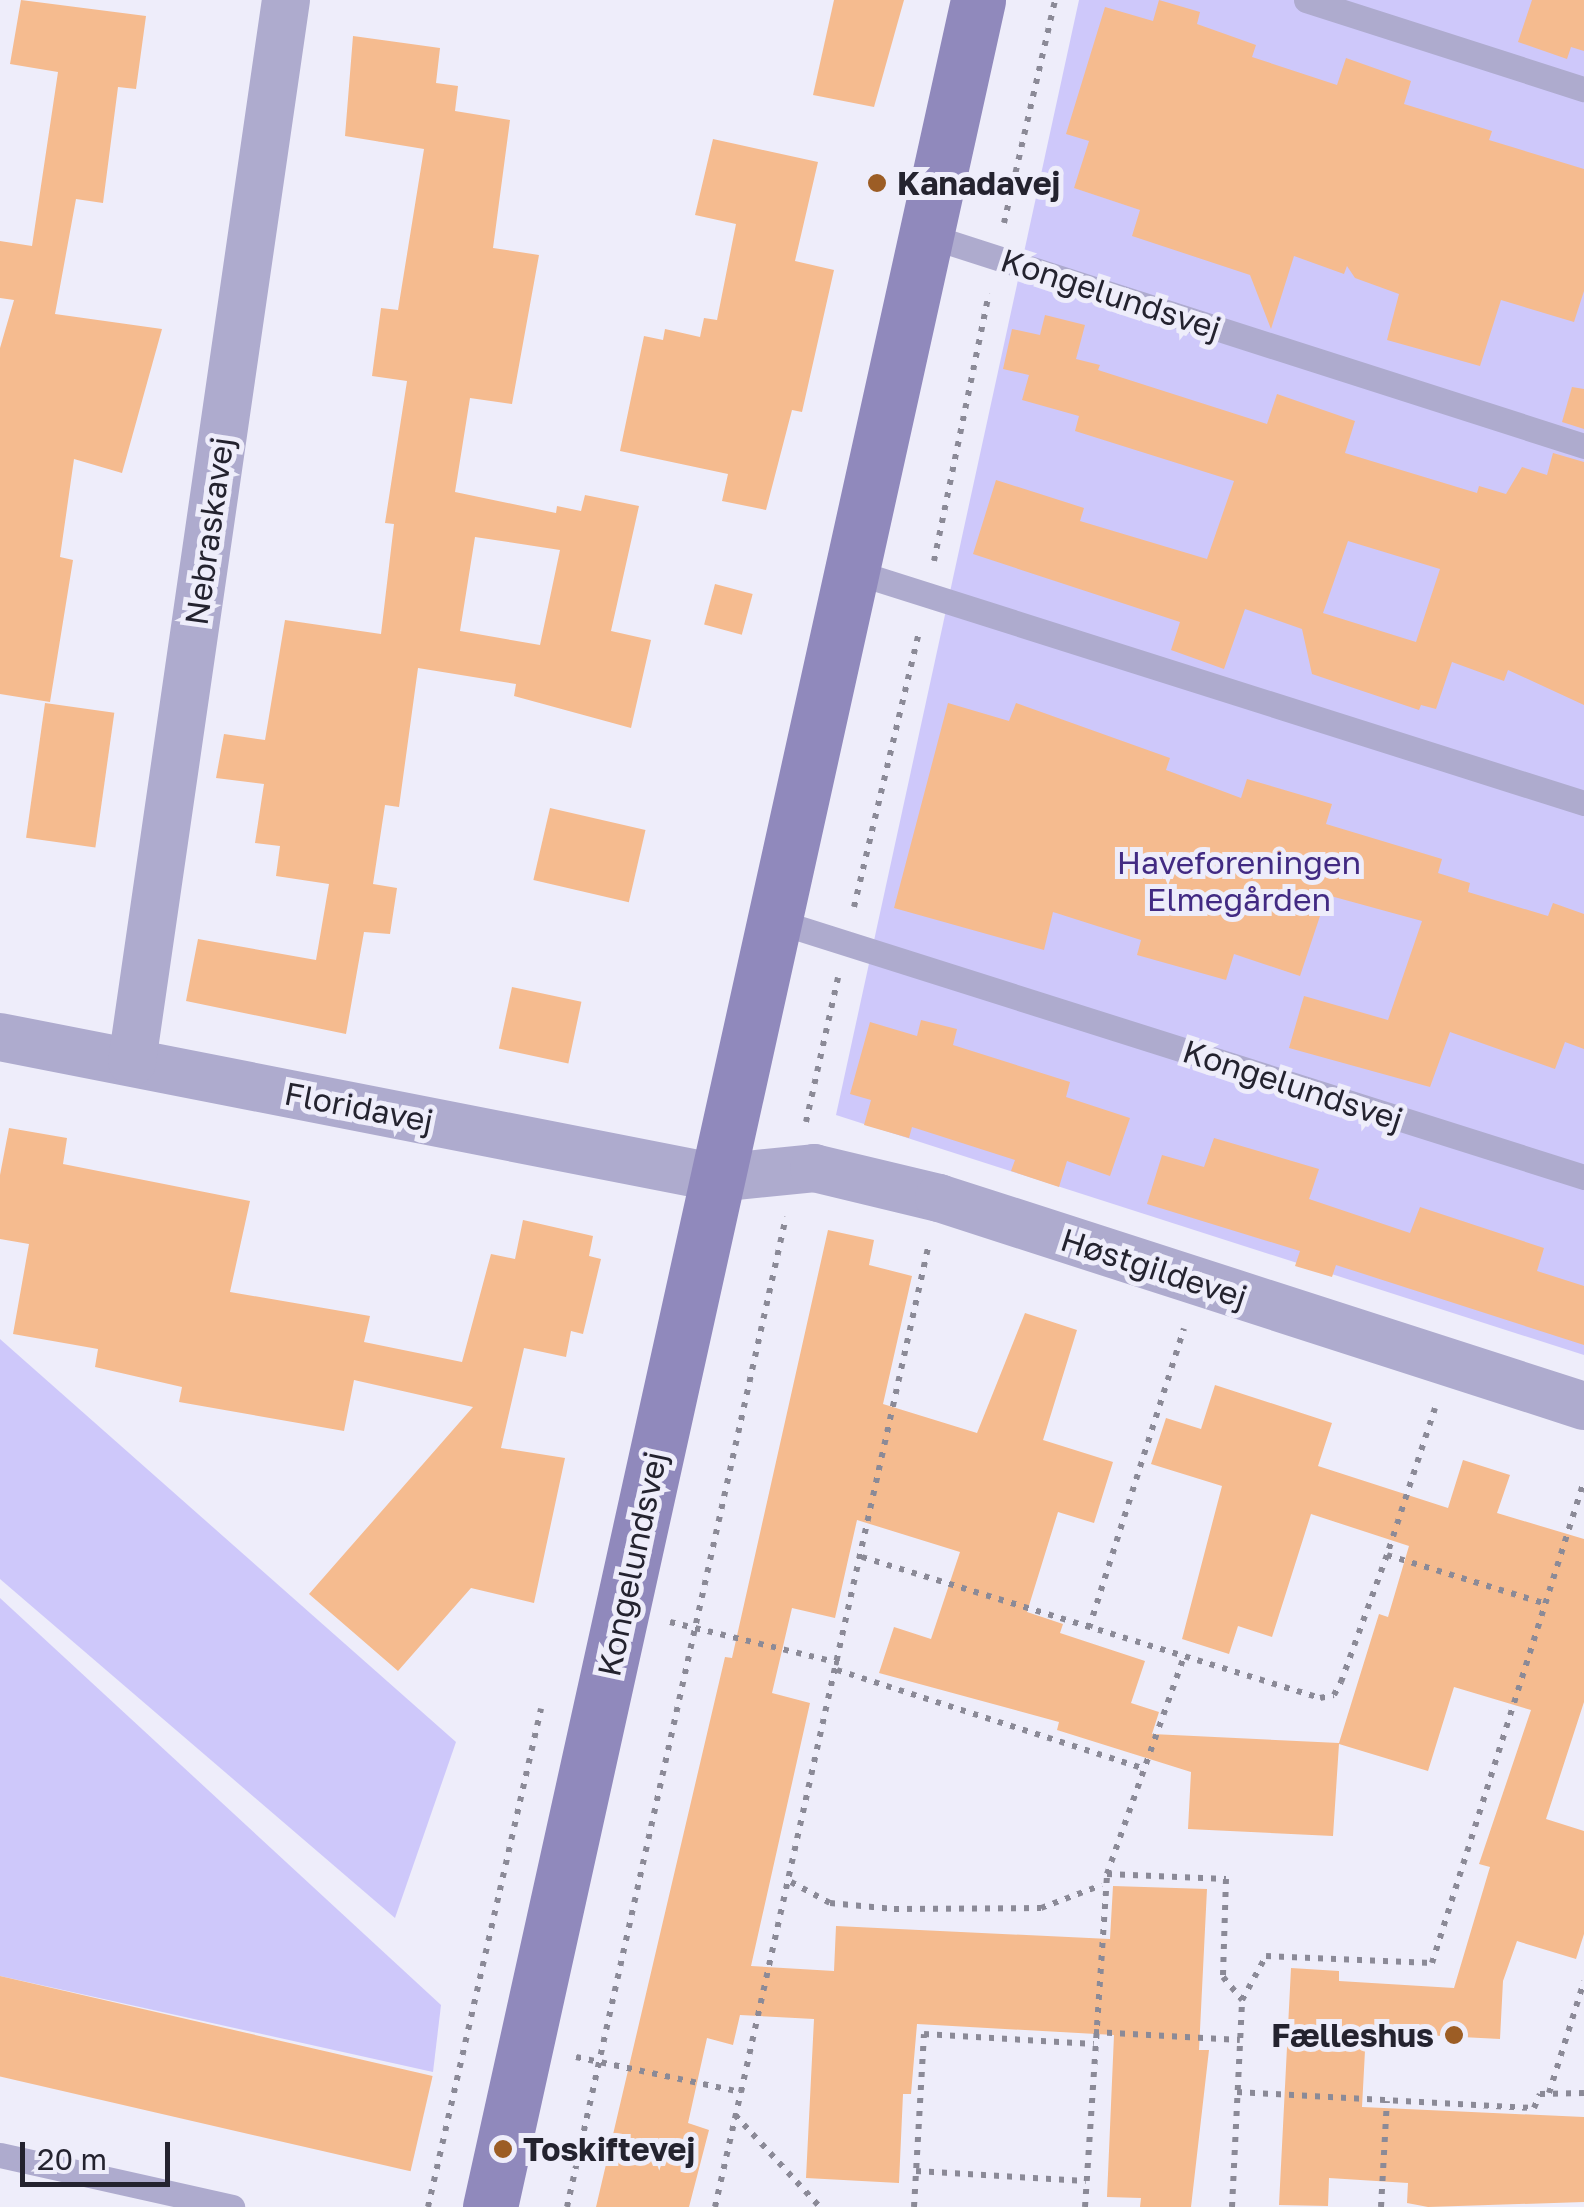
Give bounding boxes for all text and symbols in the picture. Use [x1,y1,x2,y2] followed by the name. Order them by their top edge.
[897,164,1060,202] place label: Kanadavej
[866,172,888,194] marker: Kanadavej
[996,240,1226,348] street label: Kongelundsvej
[177,435,241,627] street label: Nebraskavej
[1117,844,1361,919] park label: Haveforeningen Elmegården
[1178,1031,1408,1139] street label: Kongelundsvej
[281,1074,437,1140] street label: Floridavej
[1056,1220,1252,1316] street label: Høstgildevej
[589,1448,675,1680] street label: Kongelundsvej
[1271,2016,1434,2054] place label: Fælleshus
[1443,2024,1465,2046] marker: Fælleshus
[25,2122,175,2184] scale bar
[523,2130,695,2168] place label: Toskiftevej
[492,2138,514,2160] marker: Toskiftevej
[37,2141,107,2177] text: 20 m

